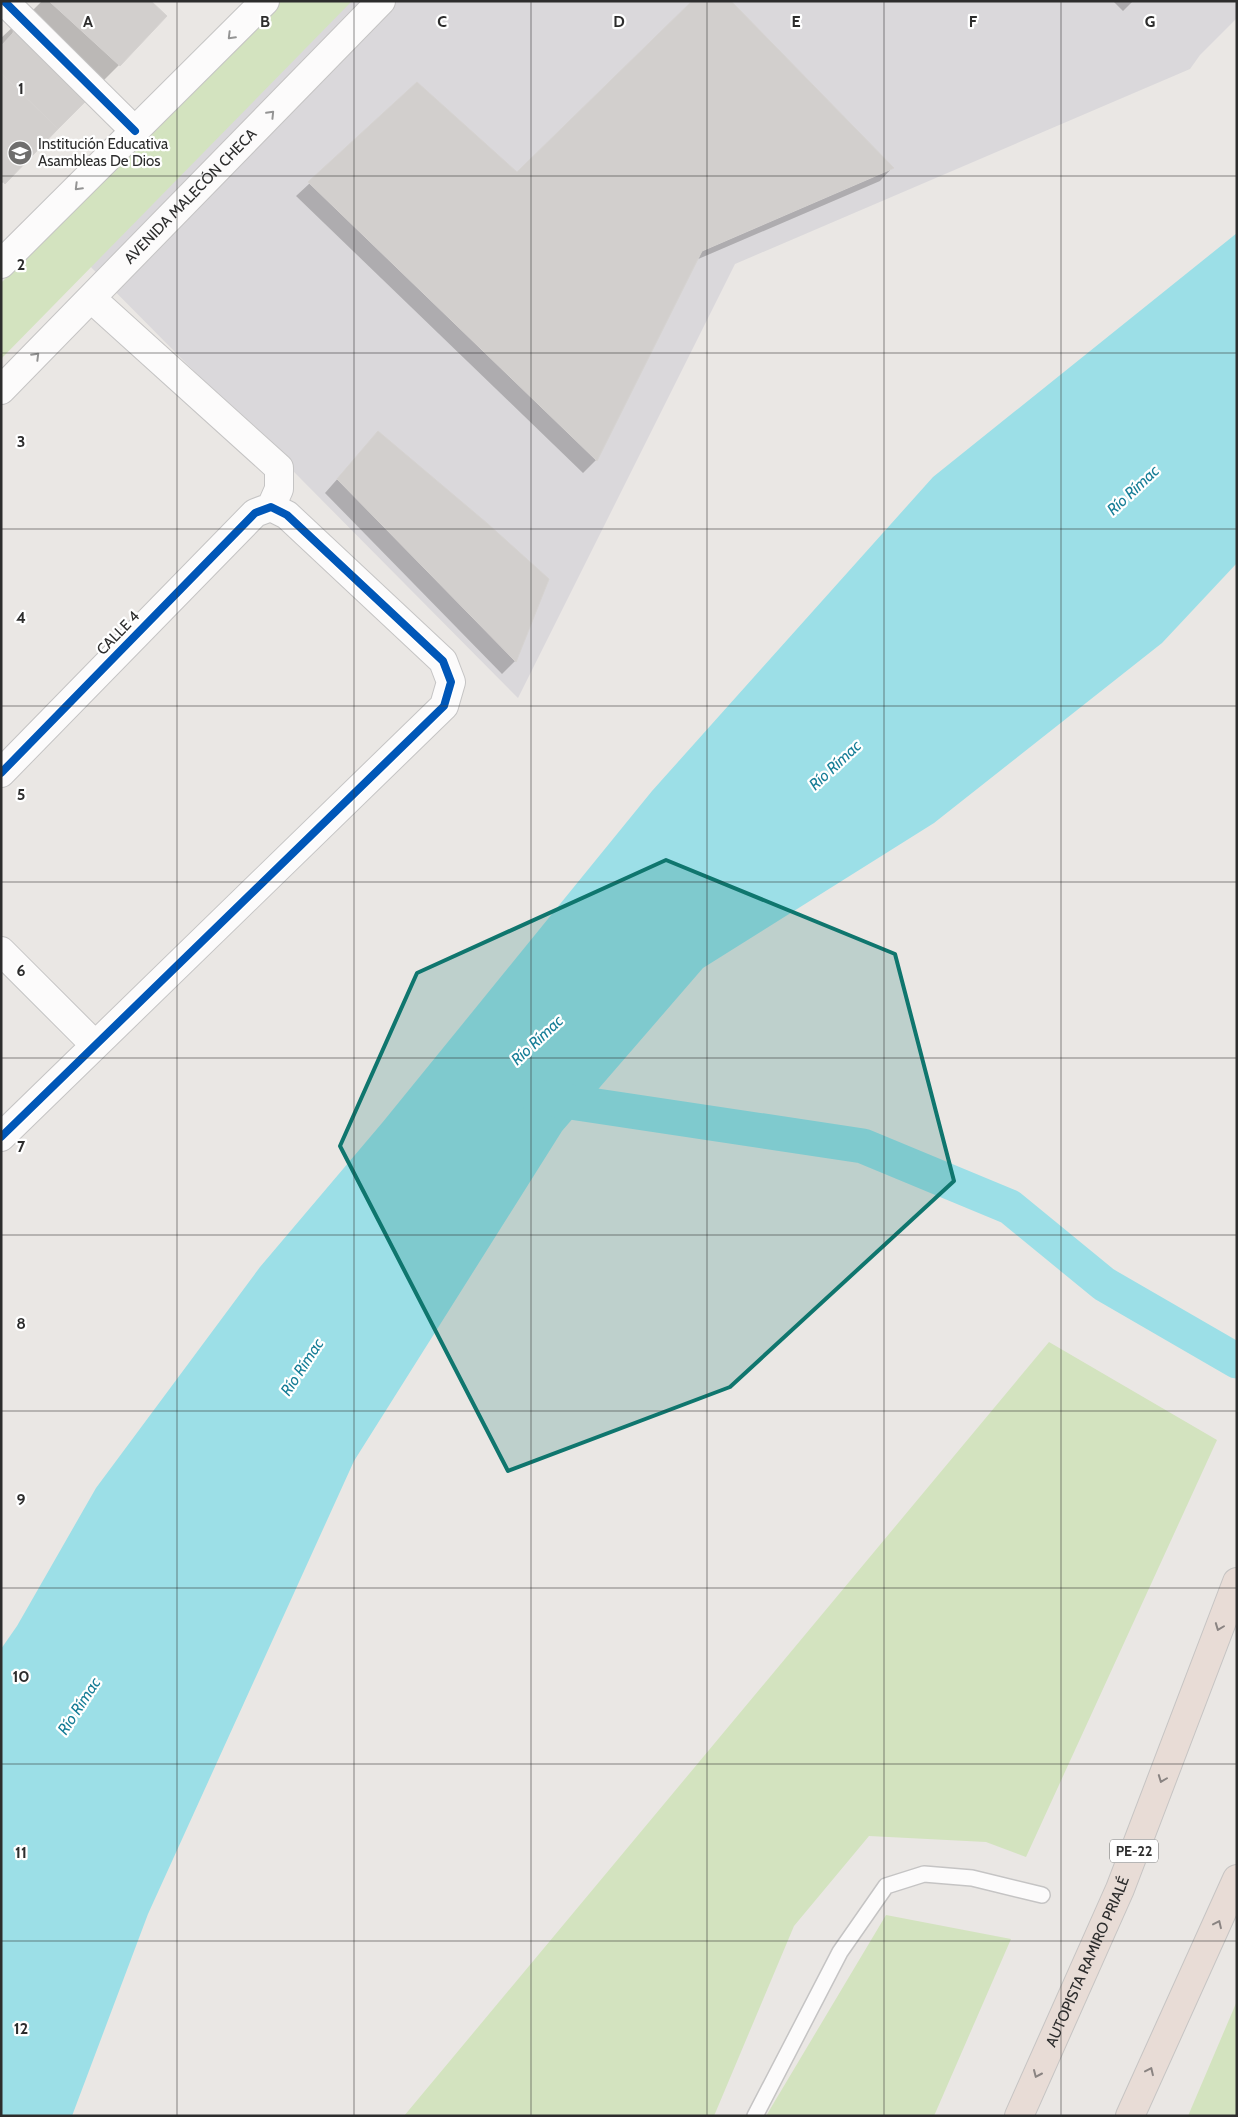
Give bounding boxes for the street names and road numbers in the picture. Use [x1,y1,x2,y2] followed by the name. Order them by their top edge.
[120,124,261,267] street label: AVENIDA MALECÓN CHECA
[93,607,143,659] street label: CALLE 4
[1110,1840,1158,1862] road number: PE-22
[1042,1873,1133,2050] street label: AUTOPISTA RAMIRO PRIALÉ

